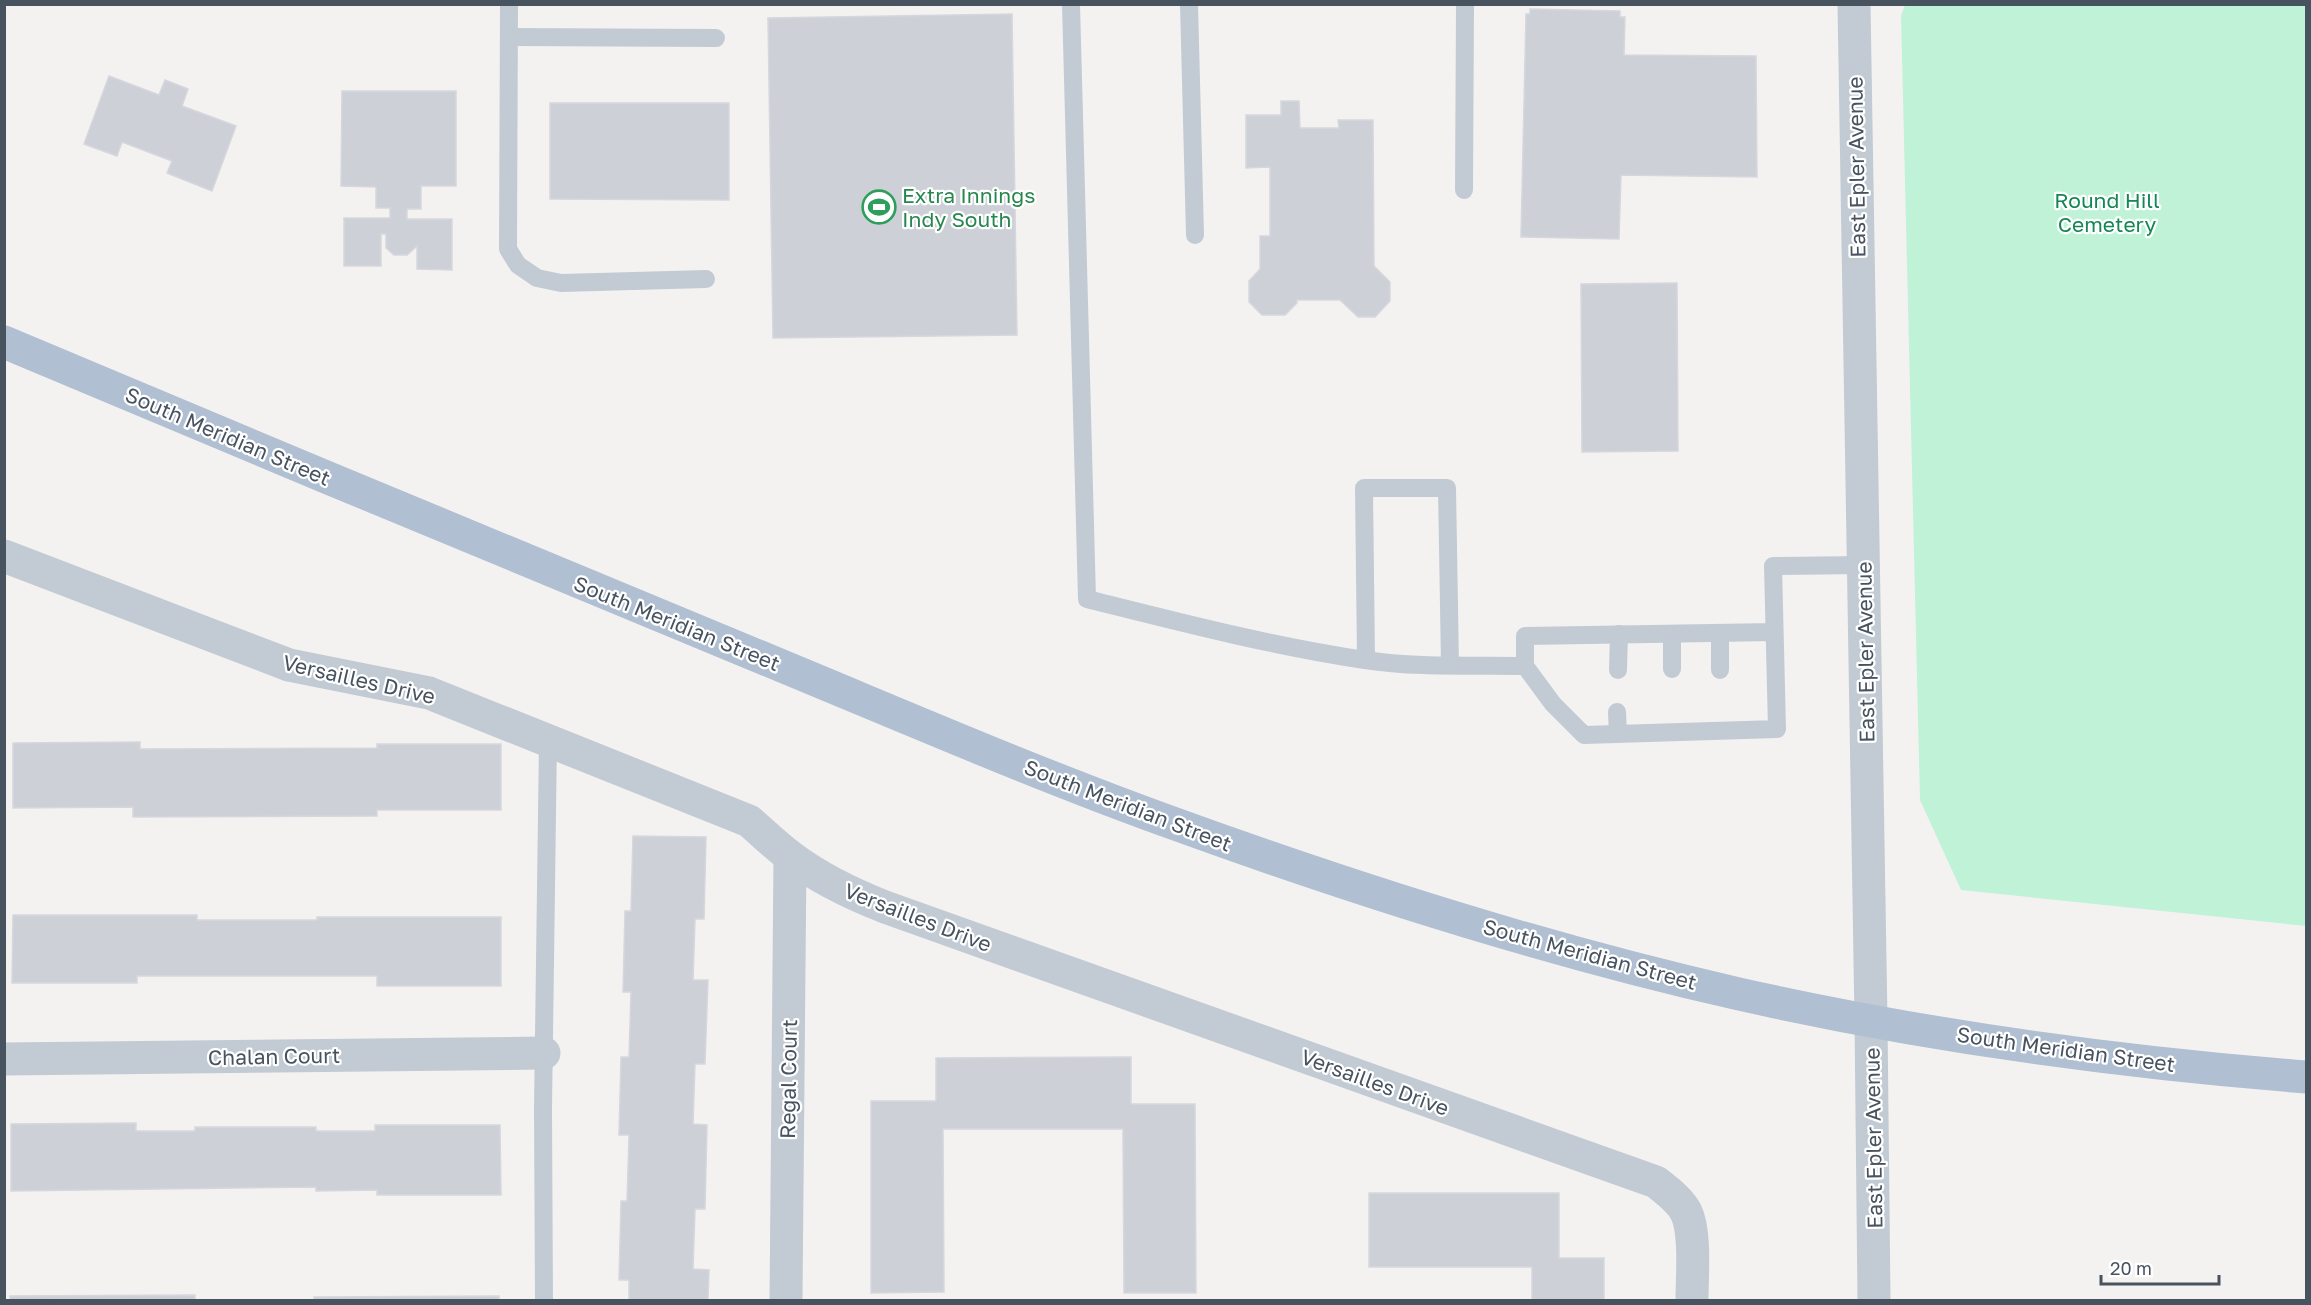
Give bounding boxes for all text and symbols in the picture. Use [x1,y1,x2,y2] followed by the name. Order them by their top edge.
[1841,76,1871,258] street label: East Epler Avenue
[902,182,1035,232] place label: Extra Innings Indy South
[2054,187,2160,237] park label: Round Hill Cemetery
[861,189,897,225] sports icon: Extra Innings Indy South
[122,381,334,491] street label: South Meridian Street
[1850,561,1880,743] street label: East Epler Avenue
[570,570,784,676] street label: South Meridian Street
[280,649,438,709] street label: Versailles Drive
[1021,753,1235,857] street label: South Meridian Street
[841,877,995,957] street label: Versailles Drive
[1480,913,1700,995] street label: South Meridian Street
[774,1019,802,1139] street label: Regal Court
[1955,1021,2177,1077] street label: South Meridian Street
[208,1042,340,1070] street label: Chalan Court
[1297,1043,1453,1121] street label: Versailles Drive
[1858,1047,1888,1229] street label: East Epler Avenue
[2101,1248,2220,1286] scale bar
[2110,1257,2152,1279] text: 20 m

